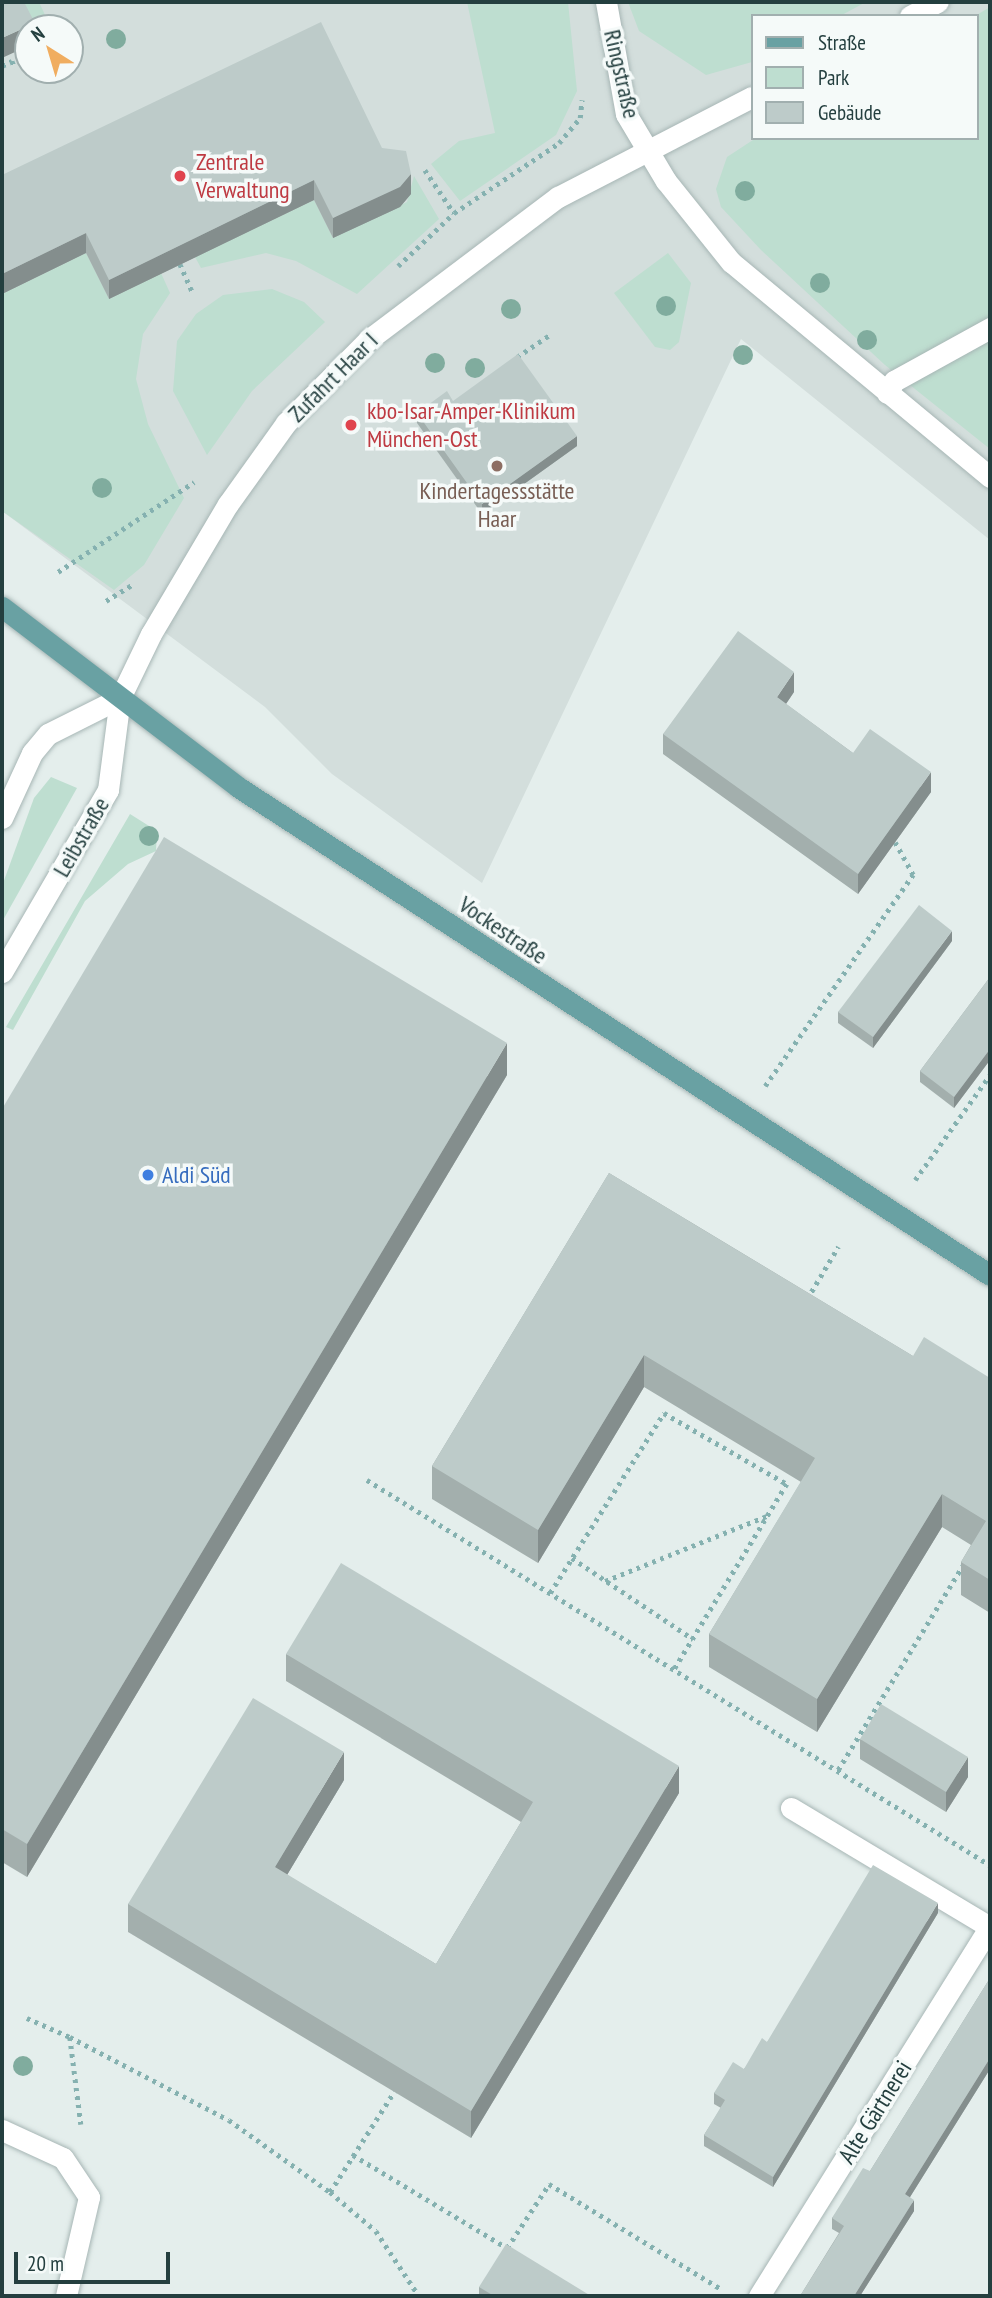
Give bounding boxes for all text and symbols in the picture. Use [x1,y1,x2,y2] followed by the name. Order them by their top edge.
[14,14,84,84] north arrow
[750,14,978,140] legend
[26,21,49,47] text: N
[598,27,646,121] street label: Ringstraße
[818,29,866,56] text: Straße
[818,64,849,91] text: Park
[818,99,881,126] text: Gebäude
[196,148,290,204] place label: Zentrale Verwaltung
[170,166,190,186] marker: Zentrale Verwaltung
[282,326,384,428] street label: Zufahrt Haar I
[367,397,575,453] place label: kbo-Isar-Amper-Klinikum München-Ost
[341,415,361,435] marker: kbo-Isar-Amper-Klinikum München-Ost
[489,458,505,474] marker: Kindertagessstätte Haar
[420,477,574,533] place label: Kindertagessstätte Haar
[47,792,115,882] street label: Leibstraße
[453,890,553,970] street label: Vockestraße
[162,1161,231,1189] place label: Aldi Süd
[140,1167,156,1183] marker: Aldi Süd
[832,2055,918,2169] street label: Alte Gärtnerei
[18,2238,173,2282] scale bar
[27,2250,64,2277] text: 20 m

